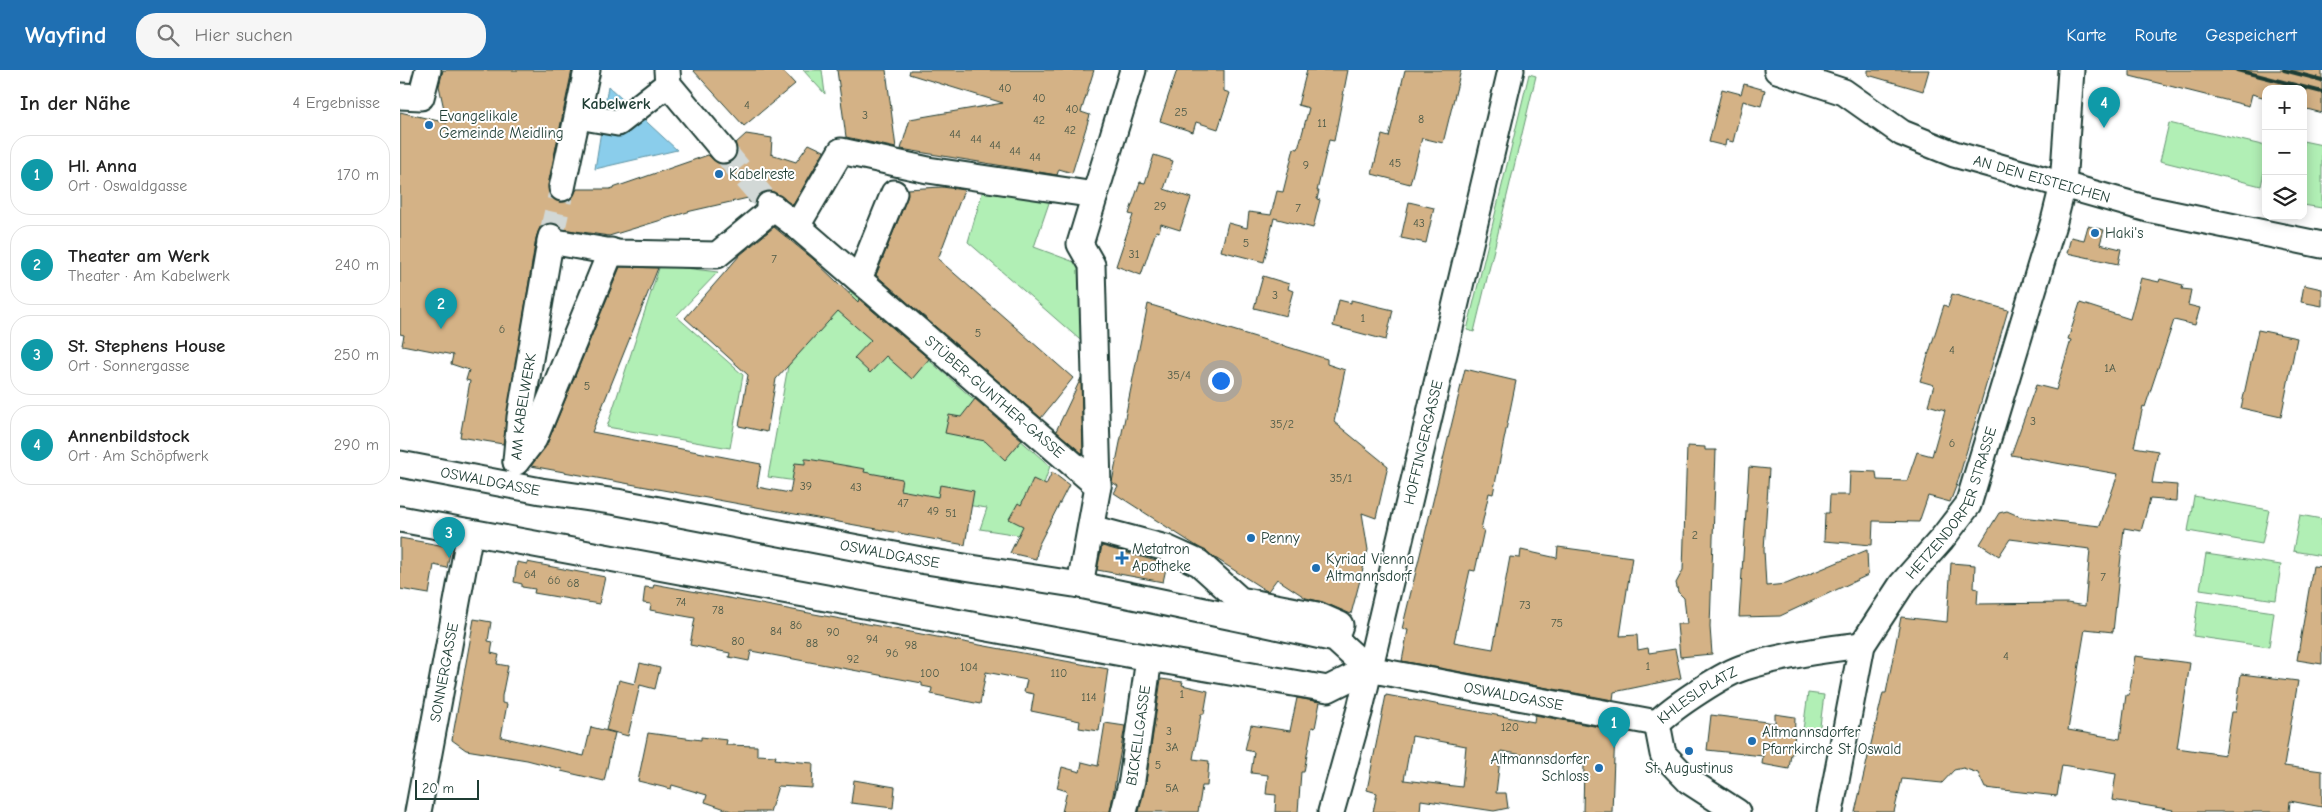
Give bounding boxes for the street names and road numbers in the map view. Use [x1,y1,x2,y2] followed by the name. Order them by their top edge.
[1971,151,2112,207] street label: AN DEN EISTEICHEN
[921,331,1068,462] street label: STÜBER-GUNTHER-GASSE
[507,351,540,461] street label: AM KABELWERK
[1400,378,1446,506] street label: HOFFINGERGASSE
[1902,425,2000,583] street label: HETZENDORFER STRASSE
[439,463,542,500] street label: OSWALDGASSE
[838,536,941,572] street label: OSWALDGASSE
[426,621,462,724] street label: SONNERGASSE
[1653,662,1740,728] street label: KHLESLPLATZ
[1462,678,1565,714] street label: OSWALDGASSE
[1122,684,1154,788] street label: BICKELLGASSE

